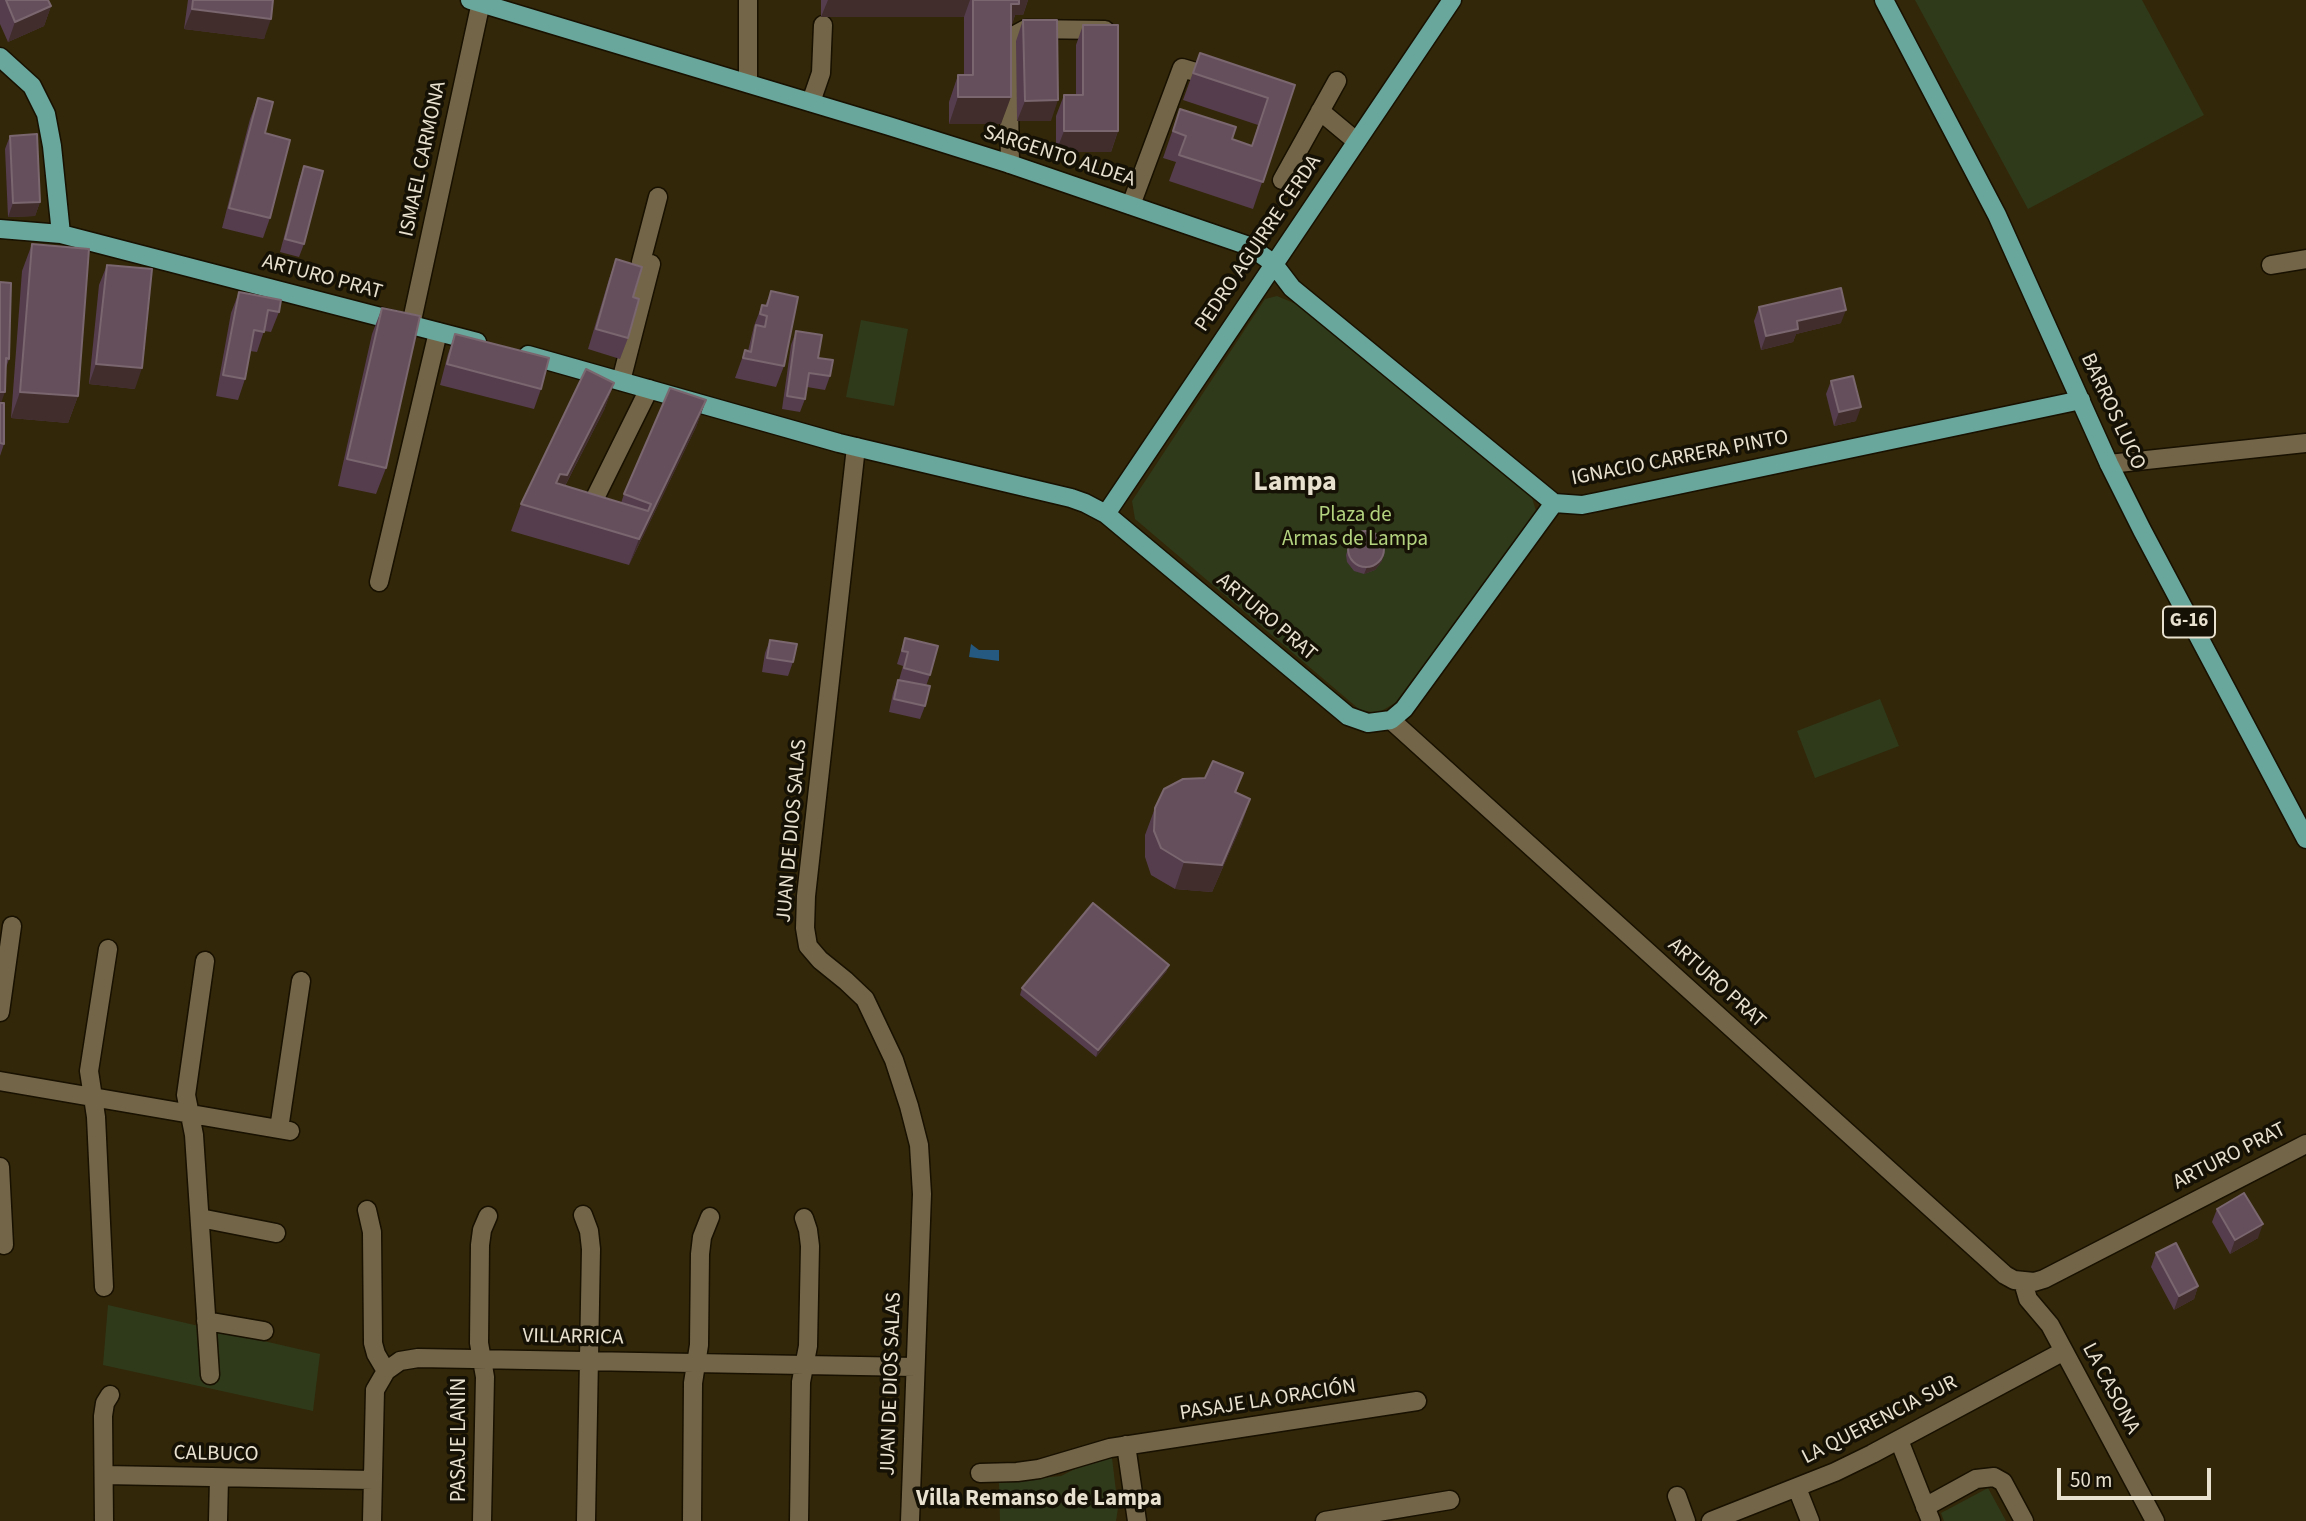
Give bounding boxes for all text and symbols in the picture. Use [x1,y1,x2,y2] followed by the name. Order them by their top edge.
[395,79,453,239] street label: ISMAEL CARMONA
[980,121,1138,193] street label: SARGENTO ALDEA
[1191,151,1327,337] street label: PEDRO AGUIRRE CERDA
[259,250,385,306] street label: ARTURO PRAT
[2074,350,2150,474] street label: BARROS LUCO
[1569,426,1791,492] street label: IGNACIO CARRERA PINTO
[1253,467,1337,501] district label: Lampa
[1282,503,1428,553] park label: Plaza de Armas de Lampa
[1211,569,1321,667] street label: ARTURO PRAT
[2163,607,2215,638] road number: G-16
[772,738,814,924] street label: JUAN DE DIOS SALAS
[1662,933,1770,1035] street label: ARTURO PRAT
[2169,1118,2291,1196] street label: ARTURO PRAT
[876,1292,908,1476] street label: JUAN DE DIOS SALAS
[522,1325,624,1351] street label: VILLARRICA
[2076,1339,2144,1439] street label: LA CASONA
[1798,1371,1962,1471] street label: LA QUERENCIA SUR
[1178,1375,1358,1427] street label: PASAJE LA ORACIÓN
[447,1378,473,1502] street label: PASAJE LANÍN
[173,1442,259,1468] street label: CALBUCO
[2061,1454,2215,1498] scale bar
[2070,1465,2112,1495] text: 50 m
[916,1486,1162,1514] district label: Villa Remanso de Lampa

